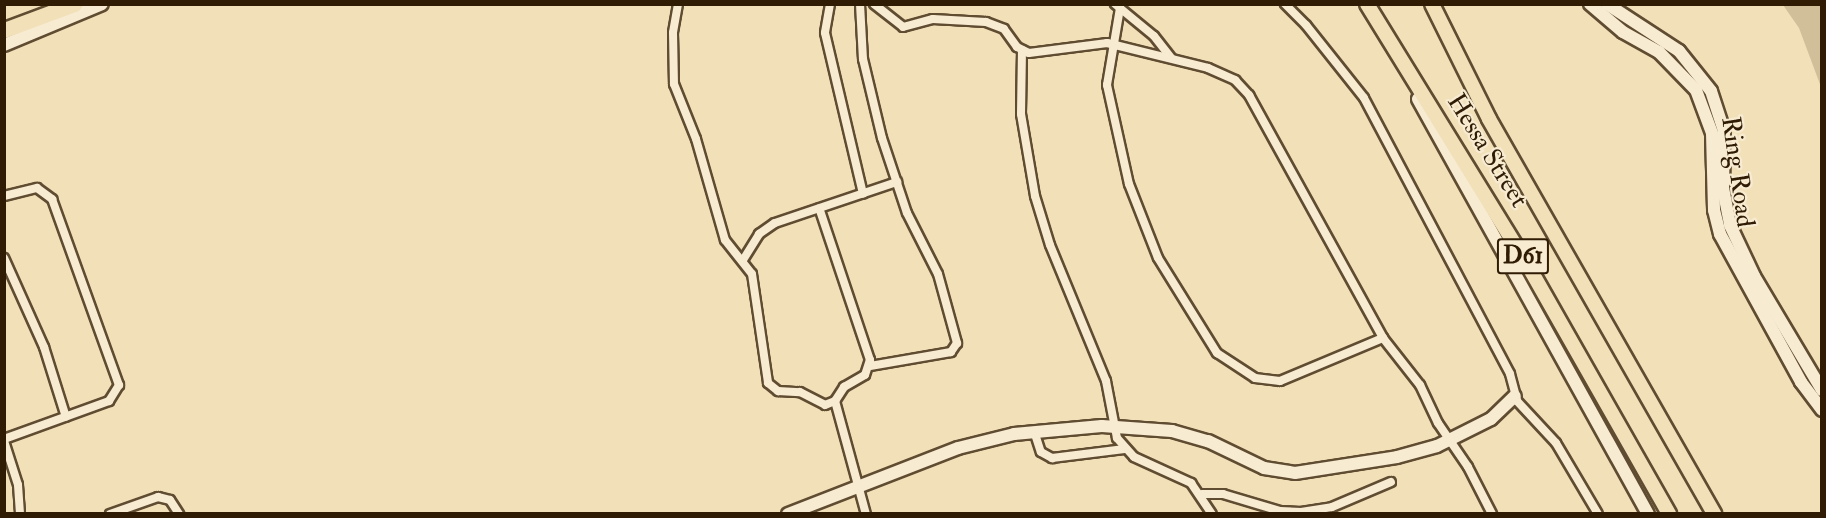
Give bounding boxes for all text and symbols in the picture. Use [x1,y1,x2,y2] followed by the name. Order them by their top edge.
[1440,88,1534,214] street label: Hessa Street
[1714,115,1760,229] street label: Ring Road
[1496,235,1550,277] road number: D61

